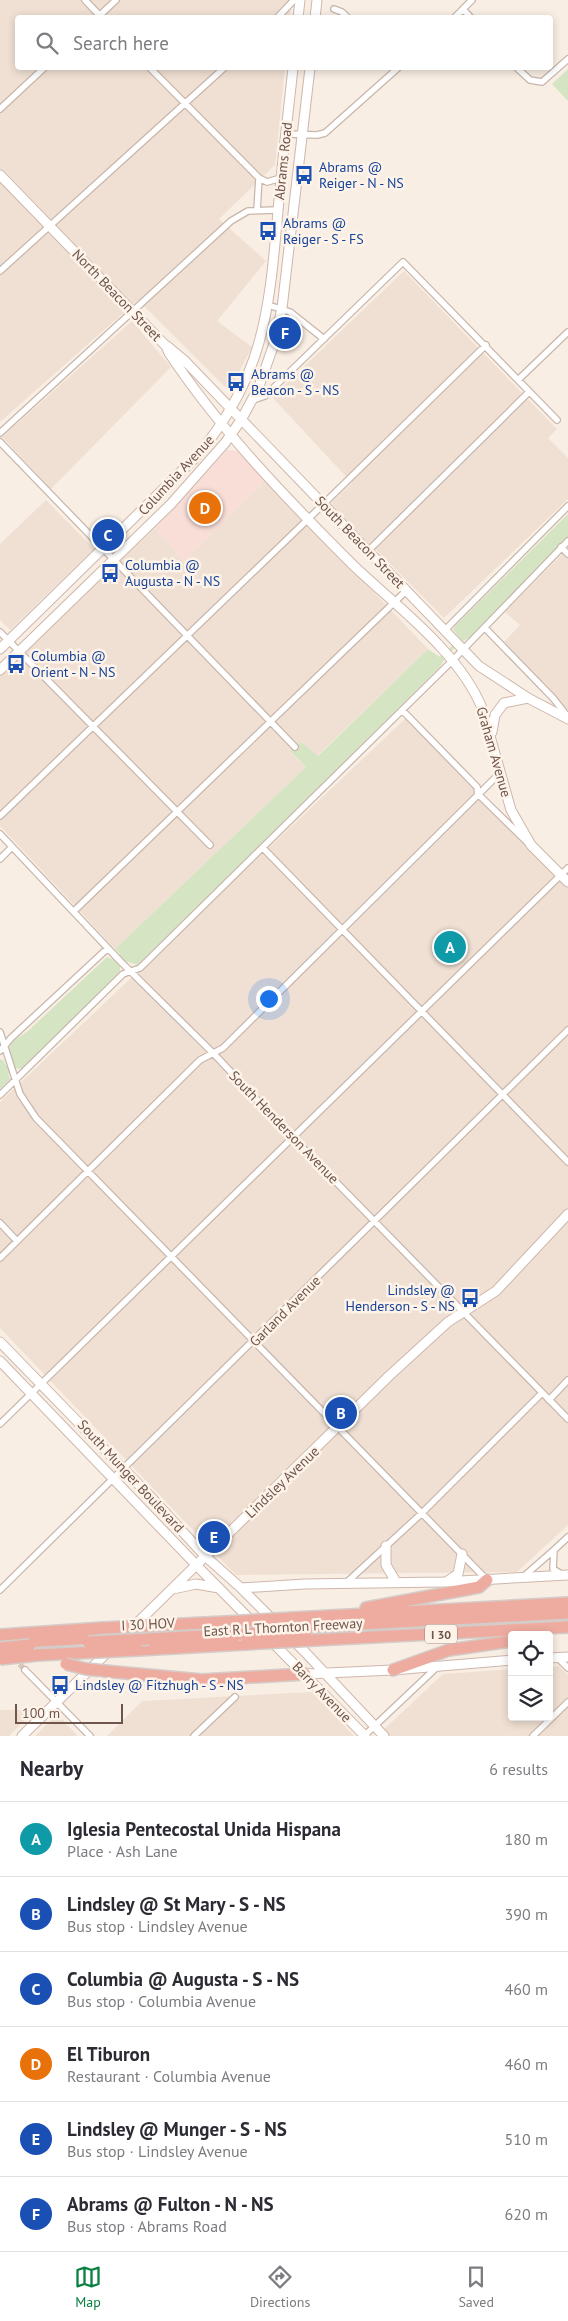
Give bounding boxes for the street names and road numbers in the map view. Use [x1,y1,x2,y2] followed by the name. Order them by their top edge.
[270,121,296,201] street label: Abrams Road
[68,245,166,345] street label: North Beacon Street
[134,431,218,519] street label: Columbia Avenue
[311,492,409,592] street label: South Beacon Street
[472,705,516,799] street label: Graham Avenue
[225,1067,343,1187] street label: South Henderson Avenue
[246,1272,324,1350] street label: Garland Avenue
[74,1416,188,1536] street label: South Munger Boulevard
[241,1442,323,1522] street label: Lindsley Avenue
[121,1614,175,1634] street label: I 30 HOV
[203,1614,364,1640] street label: East R L Thornton Freeway
[425,1625,457,1644] road number: I 30
[289,1658,355,1726] street label: Barry Avenue

